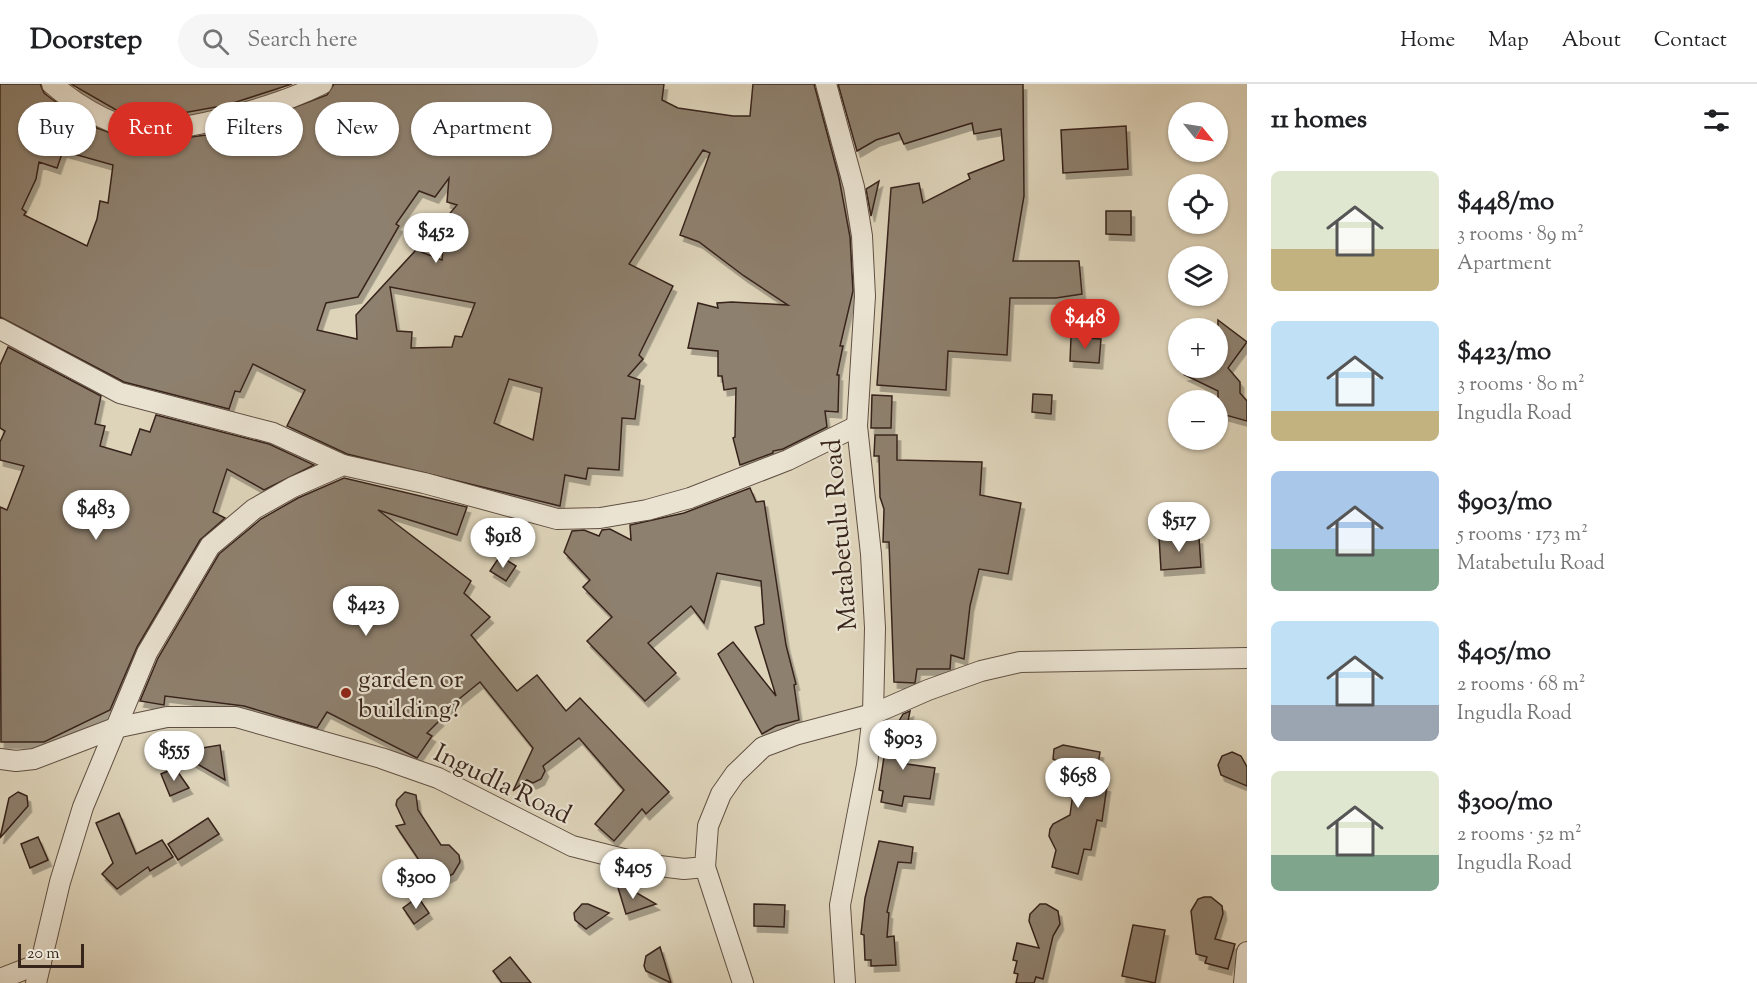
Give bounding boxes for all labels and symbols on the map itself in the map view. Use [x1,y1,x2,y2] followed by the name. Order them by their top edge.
[1168,102,1228,162] north arrow
[400,213,472,264] pin: $452
[1049,299,1121,350] pin: $448
[815,437,868,632] street label: Matabetulu Road
[60,490,132,541] pin: $483
[1143,502,1215,553] pin: $517
[467,518,539,569] pin: $918
[330,586,402,637] pin: $423
[358,662,464,729] place label: garden or building?
[339,686,353,700] marker: garden or building?
[867,720,939,771] pin: $903
[138,731,210,782] pin: $555
[427,736,577,835] street label: Ingudla Road
[1042,758,1114,809] pin: $658
[597,849,669,900] pin: $405
[380,859,452,910] pin: $300
[18,941,84,968] scale bar

